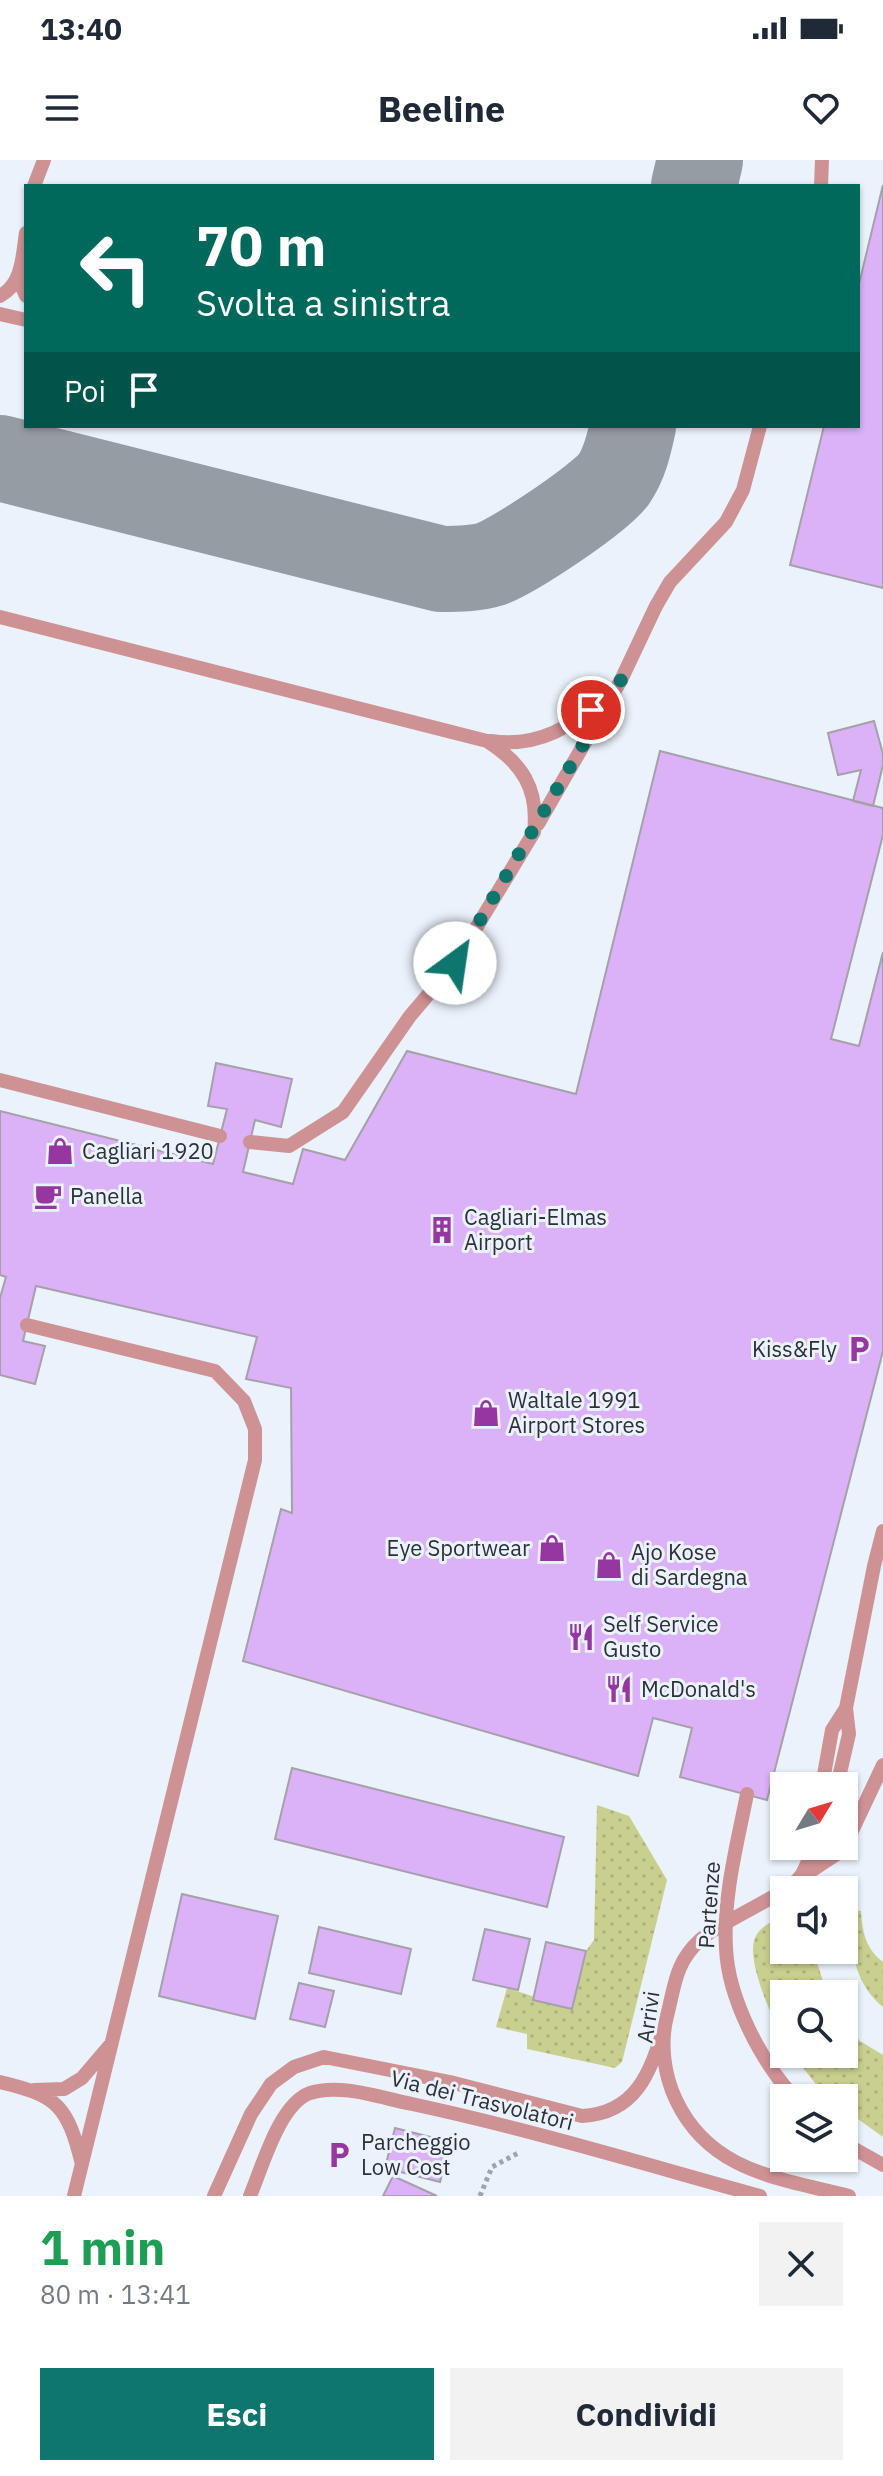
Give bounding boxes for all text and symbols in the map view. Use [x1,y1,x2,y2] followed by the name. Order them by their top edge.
[40,9,122,48] text: 13:40
[378,85,505,132] text: Beeline
[40,86,84,130] icon: menu
[799,86,843,130] icon: heart
[196,209,326,281] text: 70 m
[64,216,168,320] icon: left
[196,279,450,326] text: Svolta a sinistra
[122,368,166,412] icon: arrive
[64,371,106,410] text: Poi
[557,676,625,744] pin
[569,688,613,732] icon: arrive
[413,921,497,1005] position arrow
[45,1136,75,1166] shop icon: Cagliari 1920
[82,1136,214,1165] place label: Cagliari 1920
[33,1181,63,1211] cafe icon: Panella
[70,1181,143,1210] place label: Panella
[464,1202,607,1256] place label: Cagliari-Elmas Airport
[427,1215,457,1245] building icon: Cagliari-Elmas Airport
[752,1334,837,1363] place label: Kiss&Fly
[844,1334,874,1364] parking icon: Kiss&Fly
[508,1385,645,1439] place label: Waltale 1991 Airport Stores
[471,1398,501,1428] shop icon: Waltale 1991 Airport Stores
[387,1533,530,1562] place label: Eye Sportwear
[537,1533,567,1563] shop icon: Eye Sportwear
[631,1537,748,1591] place label: Ajo Kose di Sardegna
[594,1550,624,1580] shop icon: Ajo Kose di Sardegna
[603,1609,719,1663] place label: Self Service Gusto
[566,1622,596,1652] restaurant icon: Self Service Gusto
[604,1674,634,1704] restaurant icon: McDonald's
[641,1674,756,1703] place label: McDonald's
[770,1772,858,1860] north arrow
[770,1772,858,2172] map controls
[691,1860,726,1950] street label: Partenze
[770,1876,858,1964] button: sound
[770,1980,858,2068] button: search
[630,1989,665,2045] street label: Arrivi
[388,2063,577,2136] street label: Via dei Trasvolatori
[770,2084,858,2172] button: layers
[361,2127,471,2181] place label: Parcheggio Low Cost
[324,2140,354,2170] parking icon: Parcheggio Low Cost
[40,2216,165,2278] text: 1 min
[759,2222,843,2306] button: close
[40,2277,191,2311] text: 80 m · 13:41
[40,2368,434,2460] button: Esci
[450,2368,843,2460] button: Condividi

